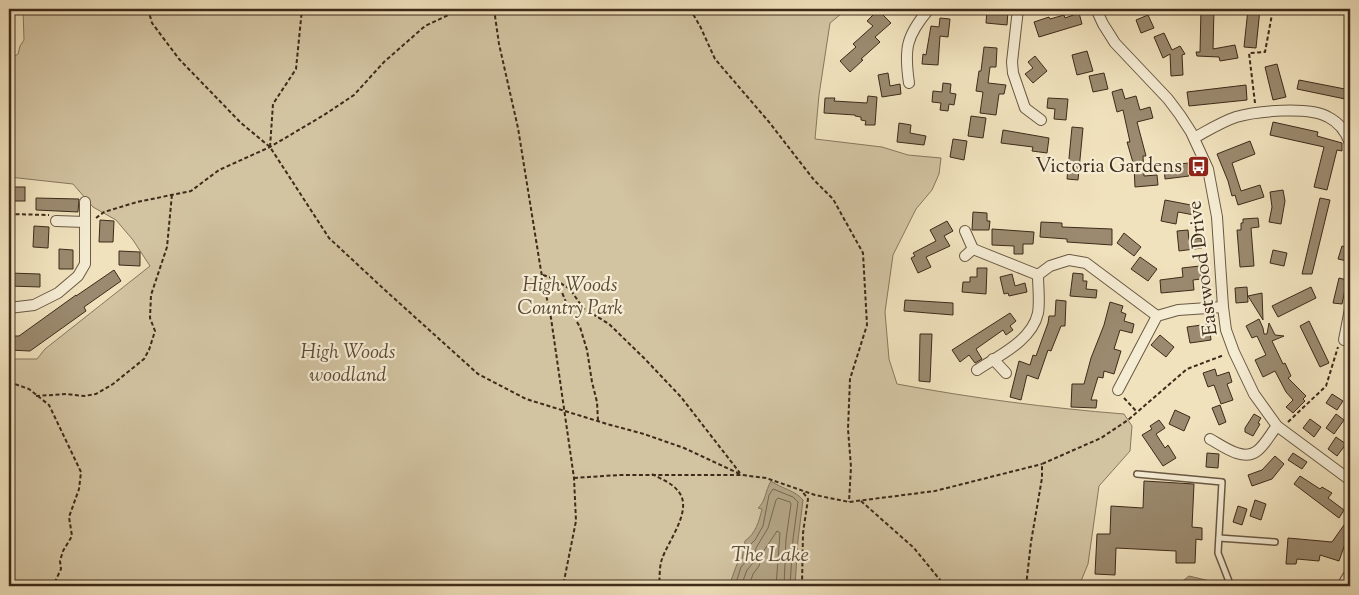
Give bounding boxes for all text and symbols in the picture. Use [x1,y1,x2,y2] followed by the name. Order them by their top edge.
[1035,153,1182,182] place label: Victoria Gardens
[1186,155,1210,179] bus stop icon: Victoria Gardens
[1181,199,1227,337] street label: Eastwood Drive
[517,272,623,324] park label: High Woods Country Park
[301,339,396,391] park label: High Woods woodland
[731,541,809,571] water label: The Lake

